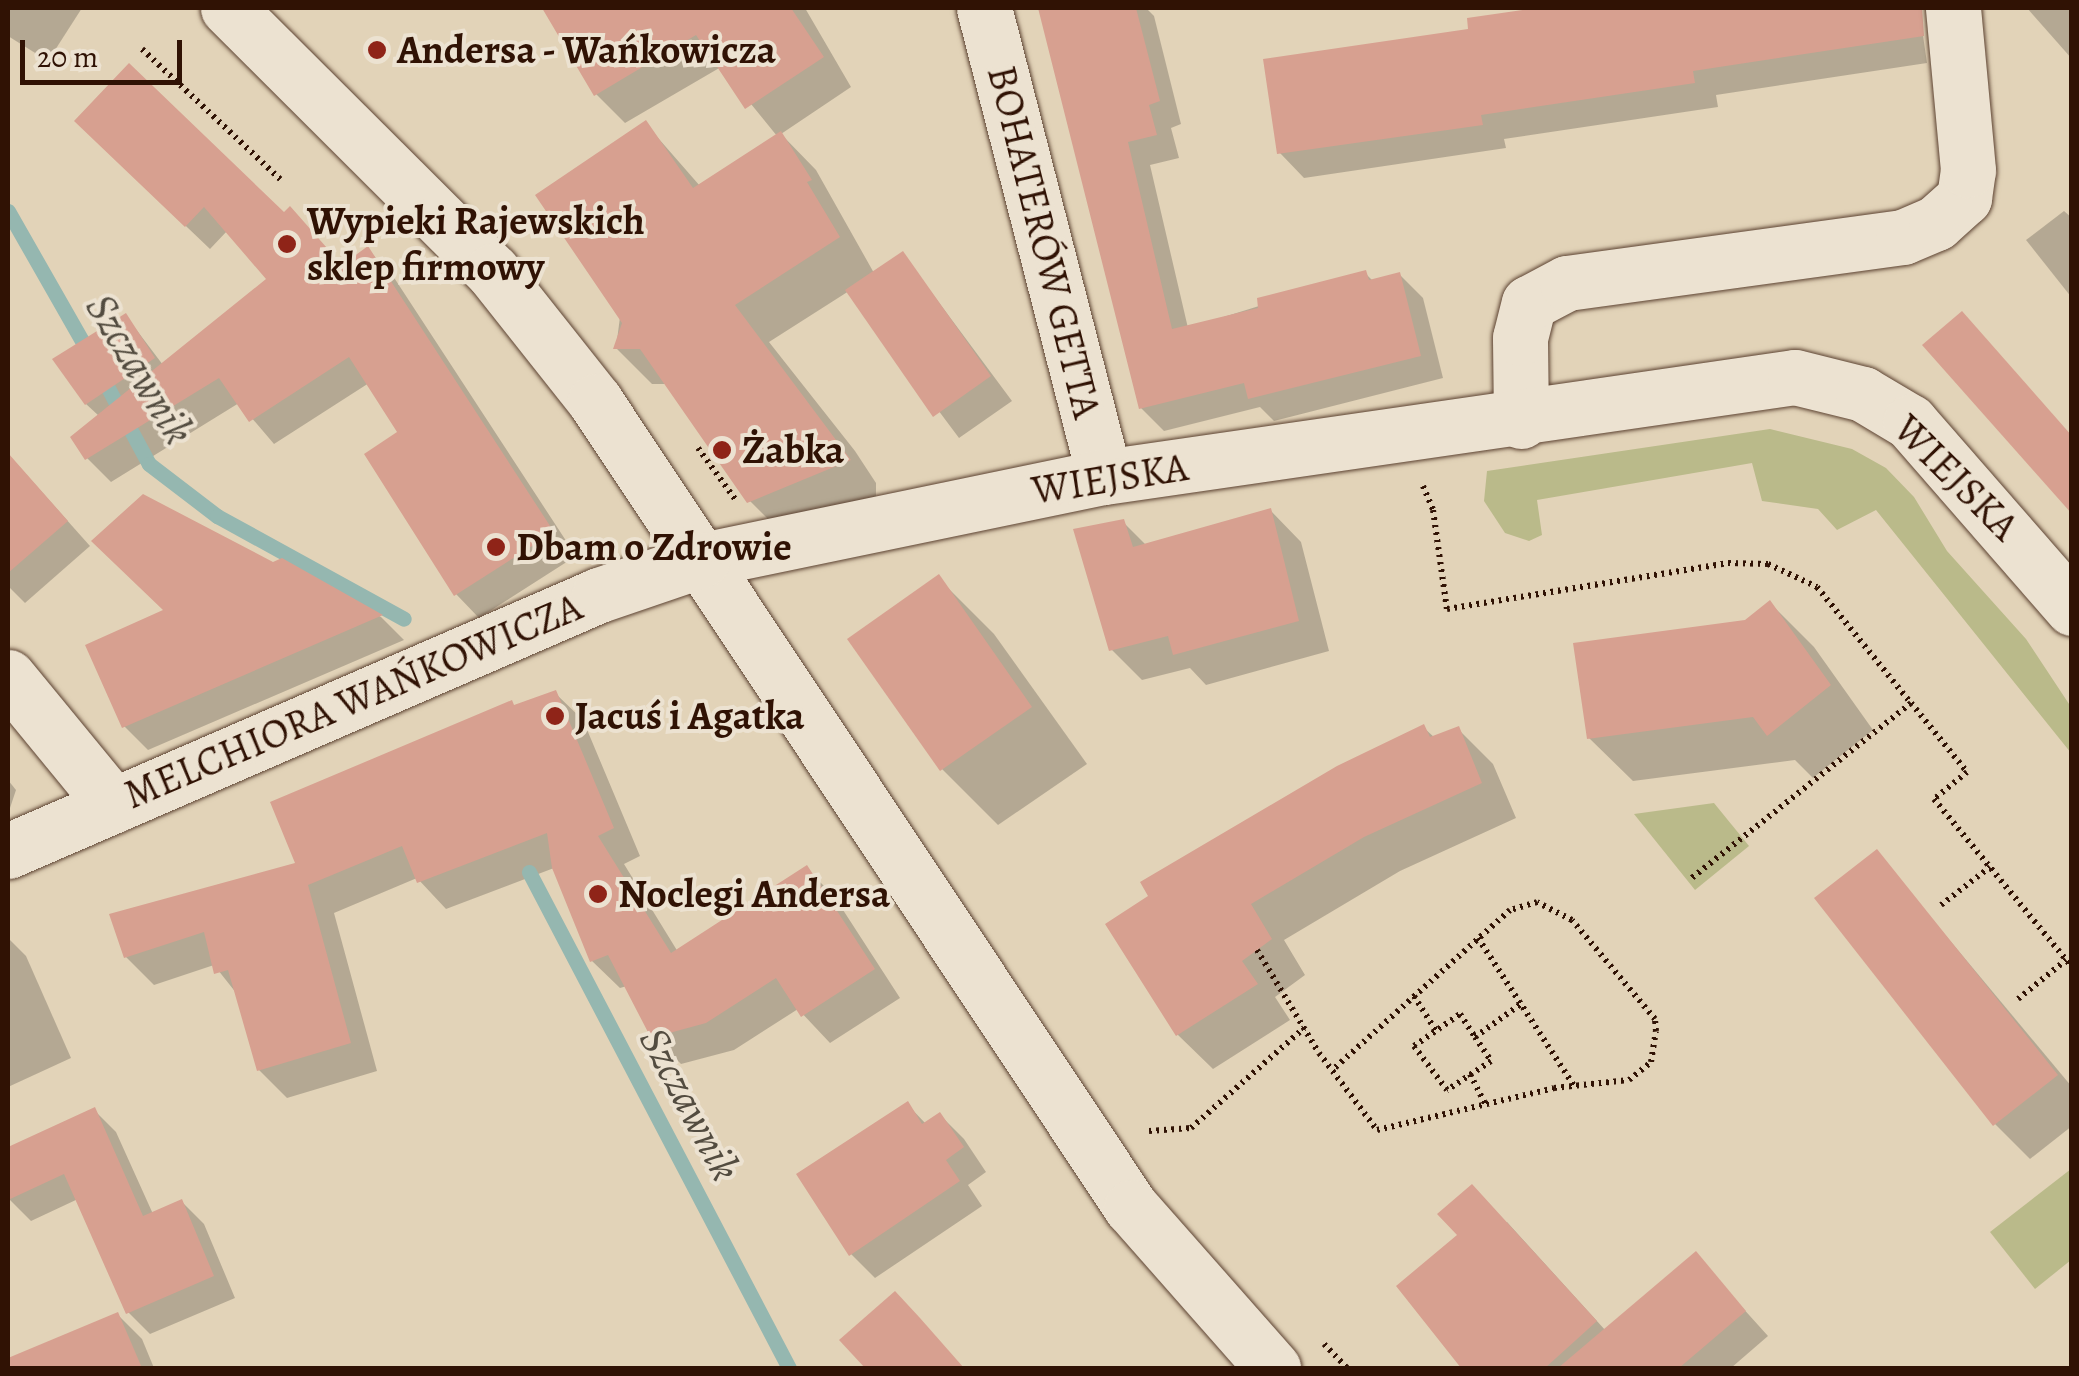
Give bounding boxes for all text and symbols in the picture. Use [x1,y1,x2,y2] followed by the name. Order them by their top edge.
[25,20,188,82] scale bar
[397,26,778,74] place label: Andersa - Wańkowicza
[37,37,98,77] text: 20 m
[366,39,388,61] marker: Andersa - Wańkowicza
[977,61,1111,423] street label: BOHATERÓW GETTA
[307,197,645,291] place label: Wypieki Rajewskich sklep firmowy
[276,233,298,255] marker: Wypieki Rajewskich sklep firmowy
[76,285,204,453] water label: Szczawnik
[1883,405,2029,551] street label: WIEJSKA
[742,426,844,474] place label: Żabka
[711,439,733,461] marker: Żabka
[1028,443,1192,515] street label: WIEJSKA
[516,523,792,571] place label: Dbam o Zdrowie
[485,536,507,558] marker: Dbam o Zdrowie
[117,583,589,819] street label: MELCHIORA WAŃKOWICZA
[575,692,805,740] place label: Jacuś i Agatka
[544,705,566,727] marker: Jacuś i Agatka
[618,870,890,918] place label: Noclegi Andersa
[587,883,609,905] marker: Noclegi Andersa
[629,1019,751,1189] water label: Szczawnik

